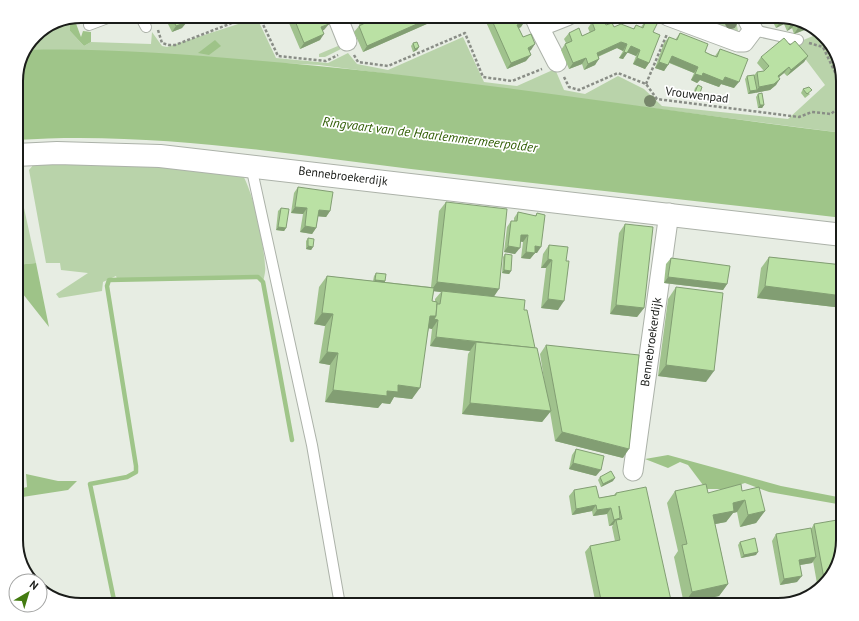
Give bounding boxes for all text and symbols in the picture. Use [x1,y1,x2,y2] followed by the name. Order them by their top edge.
[664,83,729,106] street label: Vrouwenpad
[322,113,539,156] water label: Ringvaart van de Haarlemmermeerpolder
[298,163,389,188] street label: Bennebroekerdijk
[637,296,664,387] street label: Bennebroekerdijk
[8,573,48,613] north arrow
[27,577,41,593] text: N

